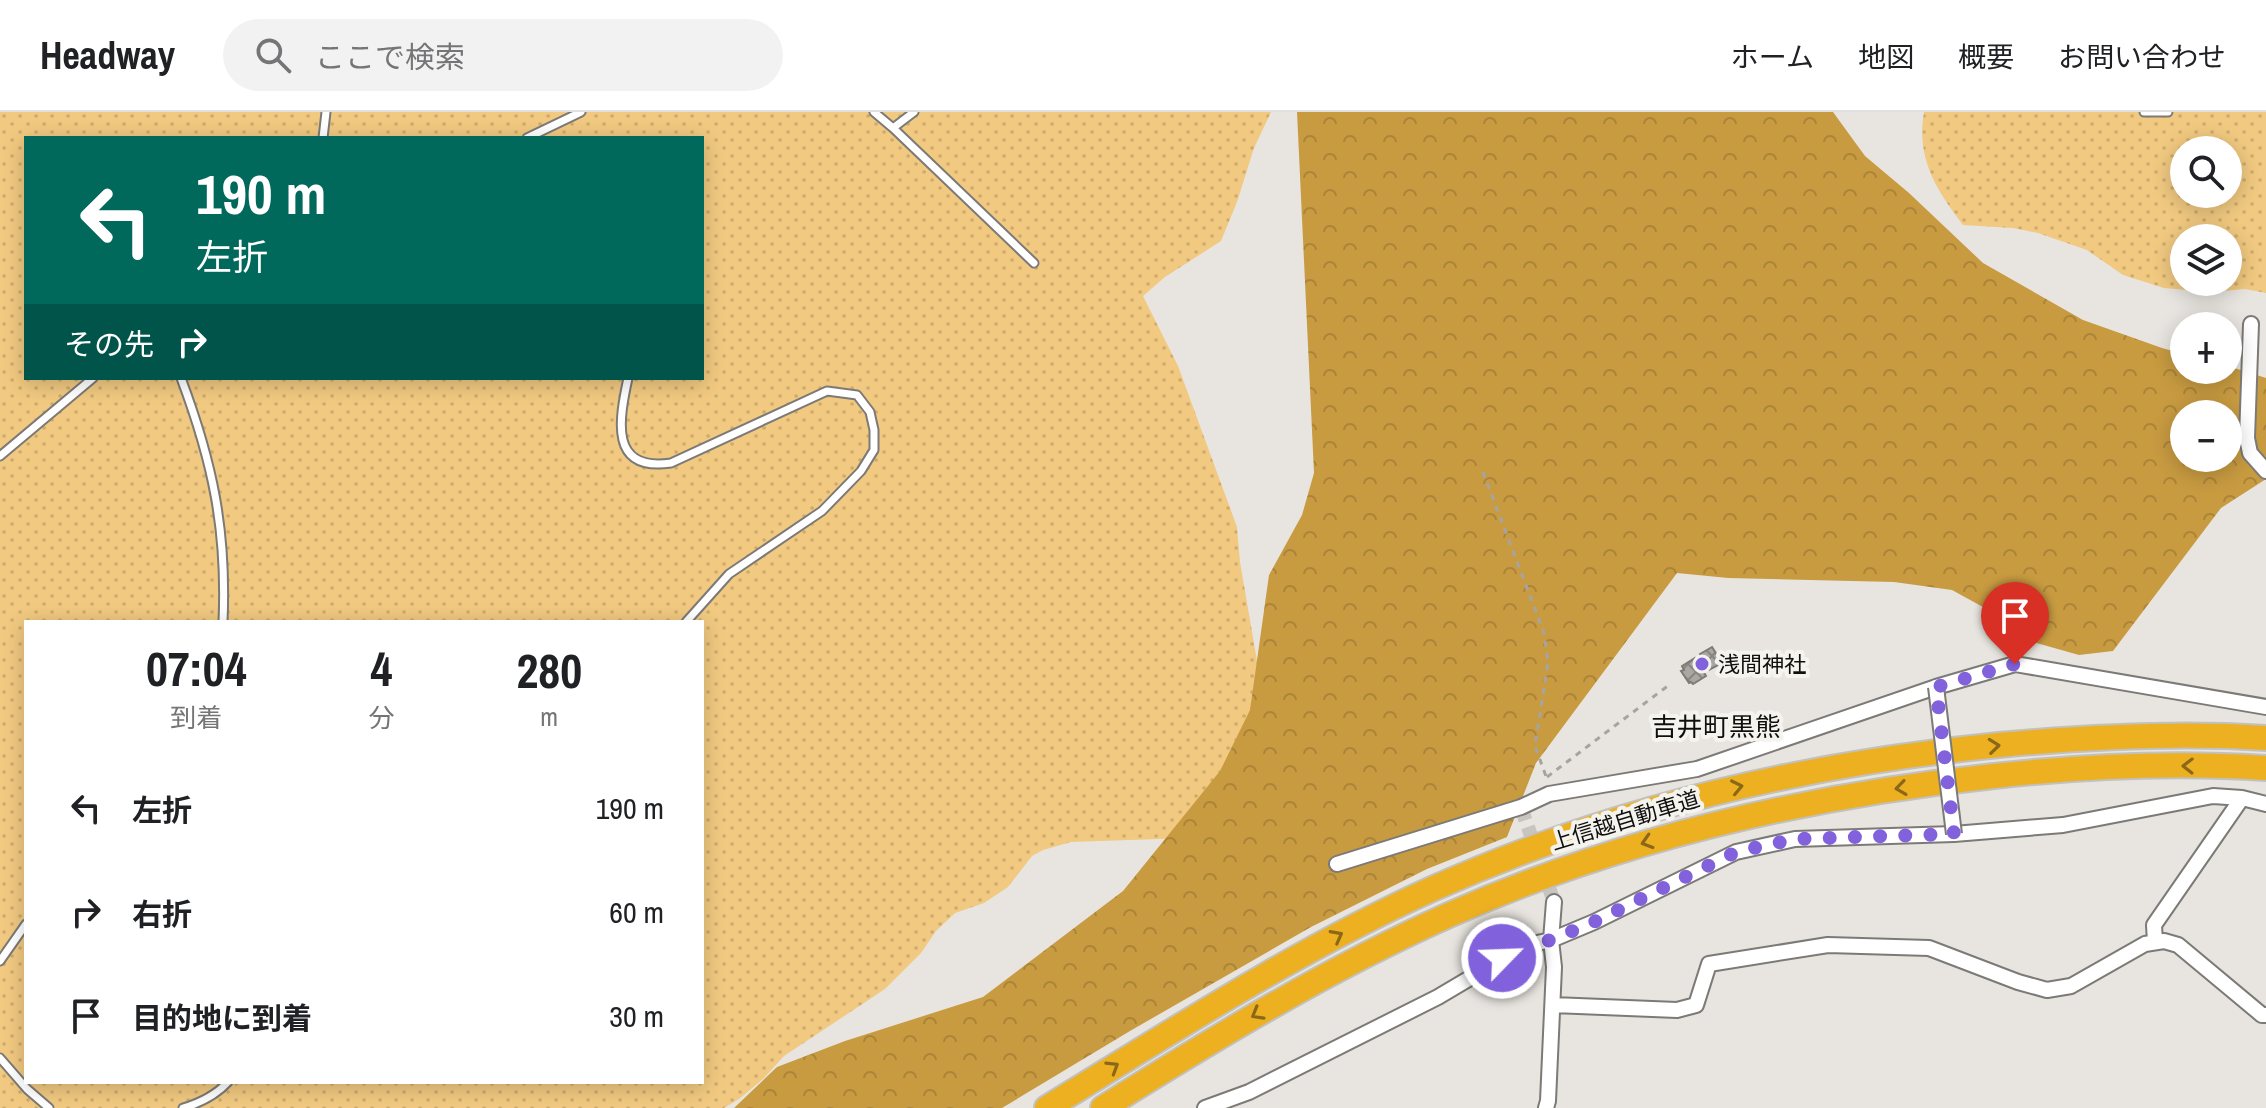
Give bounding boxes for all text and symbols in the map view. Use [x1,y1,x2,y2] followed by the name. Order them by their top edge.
[223,19,783,91] search box
[40,30,175,81] text: Headway
[251,33,295,77] icon: search
[315,37,465,77] text: ここで検索
[1731,38,1814,76] text: ホーム
[1858,38,1914,76] text: 地図
[1958,38,2014,76] text: 概要
[2058,38,2226,76] text: お問い合わせ
[2170,136,2242,472] map controls
[2170,136,2242,208] button: search
[196,156,326,231] text: 190 m
[64,168,168,272] icon: left
[2170,224,2242,296] button: layers
[196,233,268,281] text: 左折
[2170,312,2242,384] button: +
[170,320,214,364] icon: right
[64,324,154,364] text: その先
[2170,400,2242,472] button: −
[1981,582,2049,664] pin
[1993,594,2037,638] icon: arrive
[146,636,247,701] text: 07:04
[371,636,392,701] text: 4
[516,638,582,703] text: 280
[1718,649,1806,679] place label: 浅間神社
[1693,655,1711,673] marker: 浅間神社
[540,699,558,734] text: m
[170,700,222,735] text: 到着
[368,700,394,735] text: 分
[1651,709,1781,744] district label: 吉井町黒熊
[1988,737,2001,754] one-way arrow
[2181,757,2194,774] one-way arrow
[1730,779,1744,796] one-way arrow
[1894,779,1907,796] one-way arrow
[1547,783,1703,857] street label: 上信越自動車道
[64,786,108,830] icon: left
[596,788,664,828] text: 190 m
[132,790,192,830] text: 左折
[1641,833,1655,849] one-way arrow
[64,890,108,934] icon: right
[609,892,664,932] text: 60 m
[132,894,192,934] text: 右折
[1460,916,1544,1000] position arrow
[1329,930,1344,945] one-way arrow
[64,994,108,1038] icon: arrive
[609,996,664,1036] text: 30 m
[132,998,312,1038] text: 目的地に到着
[1251,1004,1265,1020] one-way arrow
[1104,1061,1119,1076] one-way arrow

